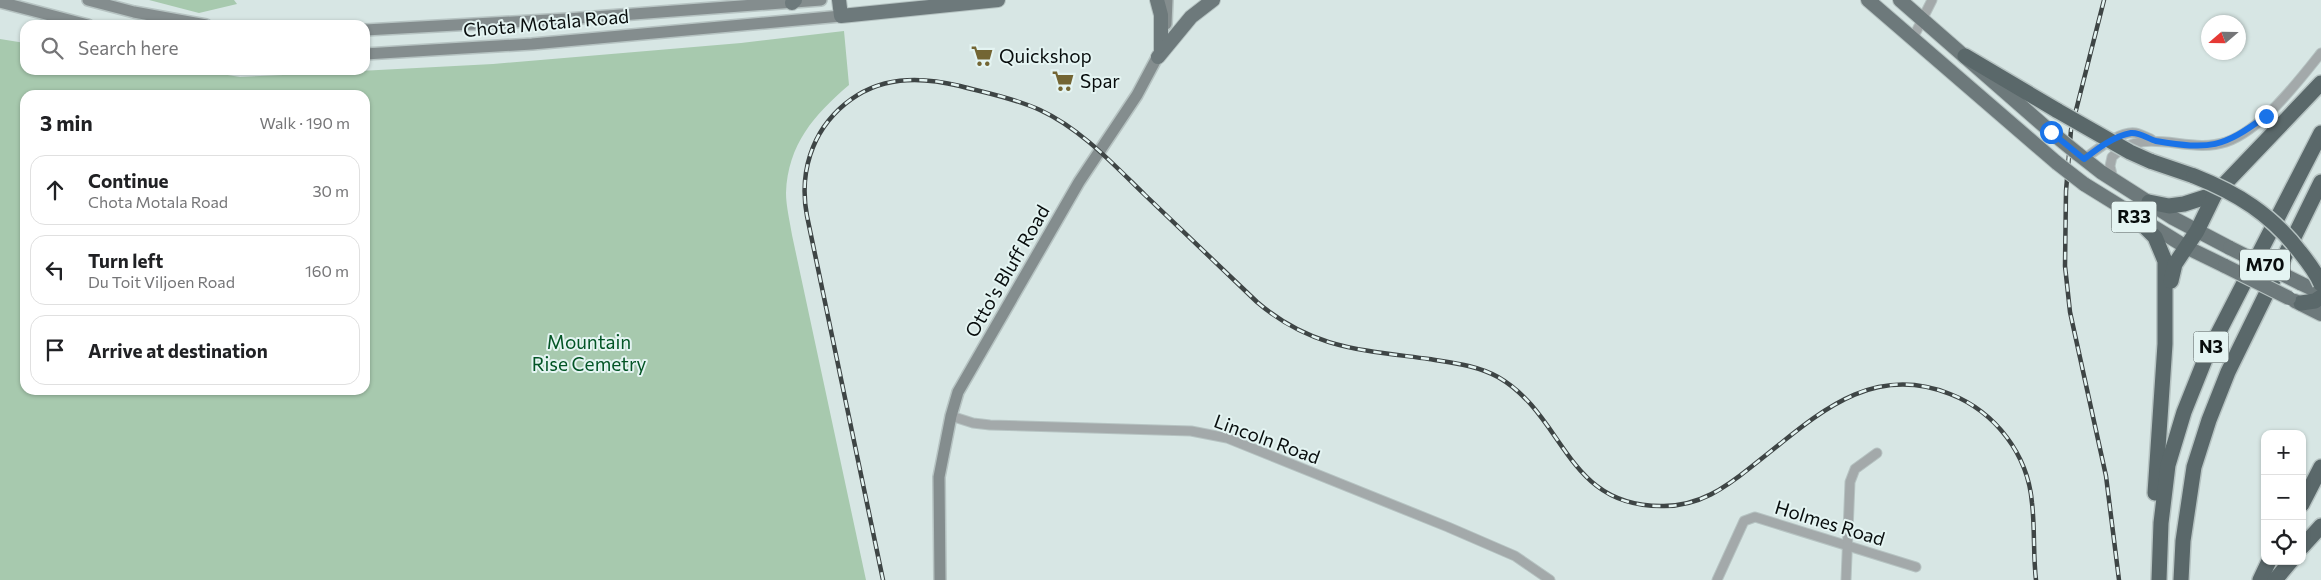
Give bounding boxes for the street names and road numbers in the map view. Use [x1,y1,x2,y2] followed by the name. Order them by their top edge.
[462,4,630,41] street label: Chota Motala Road
[959,201,1054,341] street label: Otto's Bluff Road
[2112,202,2156,232] road number: R33
[2240,250,2290,280] road number: M70
[2194,332,2228,362] road number: N3
[1211,409,1323,468] street label: Lincoln Road
[1772,495,1888,550] street label: Holmes Road

